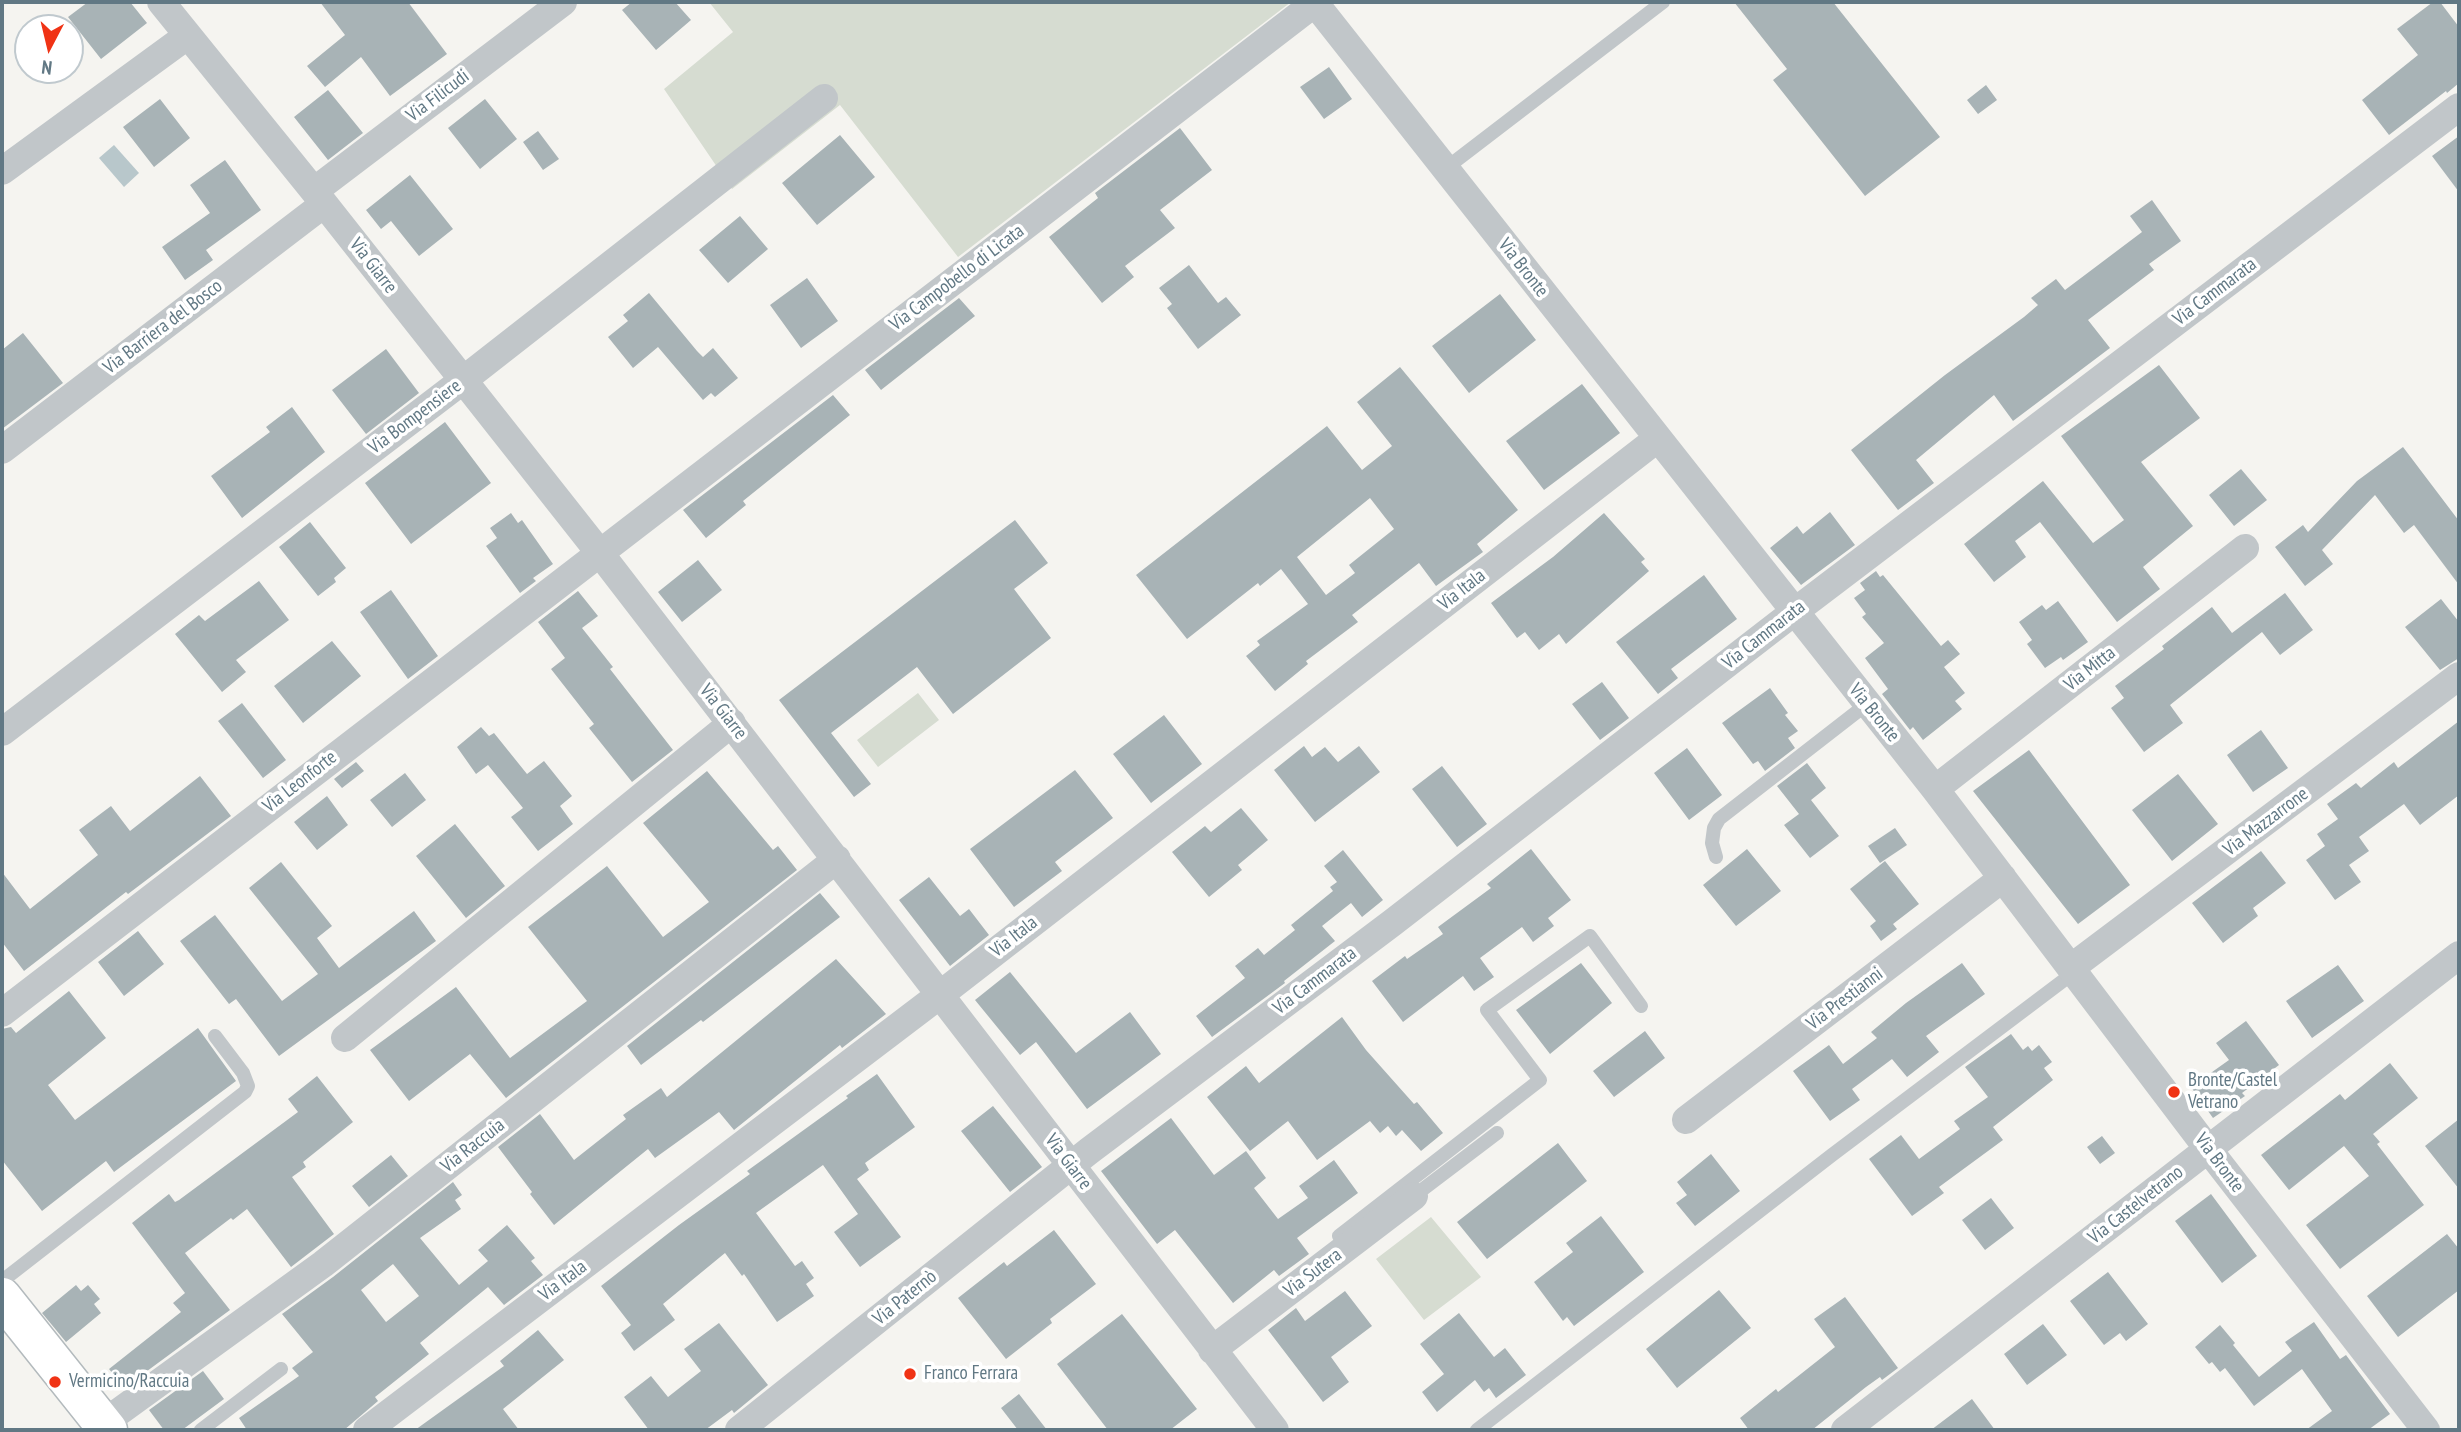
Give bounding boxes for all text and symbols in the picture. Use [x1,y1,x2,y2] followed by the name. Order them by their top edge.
[14,14,84,84] north arrow
[40,55,53,80] text: N
[402,65,474,127] street label: Via Filicudi
[885,220,1029,336] street label: Via Campobello di Licata
[344,234,402,298] street label: Via Giarre
[1493,234,1553,302] street label: Via Bronte
[2169,253,2261,331] street label: Via Cammarata
[99,275,227,379] street label: Via Barriera del Bosco
[364,375,466,459] street label: Via Bompensiere
[1434,564,1490,616] street label: Via Itala
[1718,596,1810,674] street label: Via Cammarata
[2060,642,2120,696] street label: Via Mitta
[1844,679,1904,747] street label: Via Bronte
[694,680,752,744] street label: Via Giarre
[259,746,341,818] street label: Via Leonforte
[2219,783,2313,861] street label: Via Mazzarrone
[986,911,1042,963] street label: Via Itala
[1269,942,1361,1020] street label: Via Cammarata
[1802,963,1888,1035] street label: Via Prestianni
[2188,1070,2277,1114] place label: Bronte/Castel Vetrano
[2166,1084,2182,1100] marker: Bronte/Castel Vetrano
[437,1114,509,1178] street label: Via Raccuia
[2189,1129,2249,1197] street label: Via Bronte
[1040,1130,1096,1194] street label: Via Giarre
[2084,1161,2188,1249] street label: Via Castelvetrano
[1280,1244,1346,1302] street label: Via Sutera
[535,1256,591,1306] street label: Via Itala
[869,1266,941,1330] street label: Via Paternò
[924,1363,1018,1385] place label: Franco Ferrara
[902,1366,918,1382] marker: Franco Ferrara
[69,1371,189,1393] place label: Vermicino/Raccuia
[47,1374,63,1390] marker: Vermicino/Raccuia

